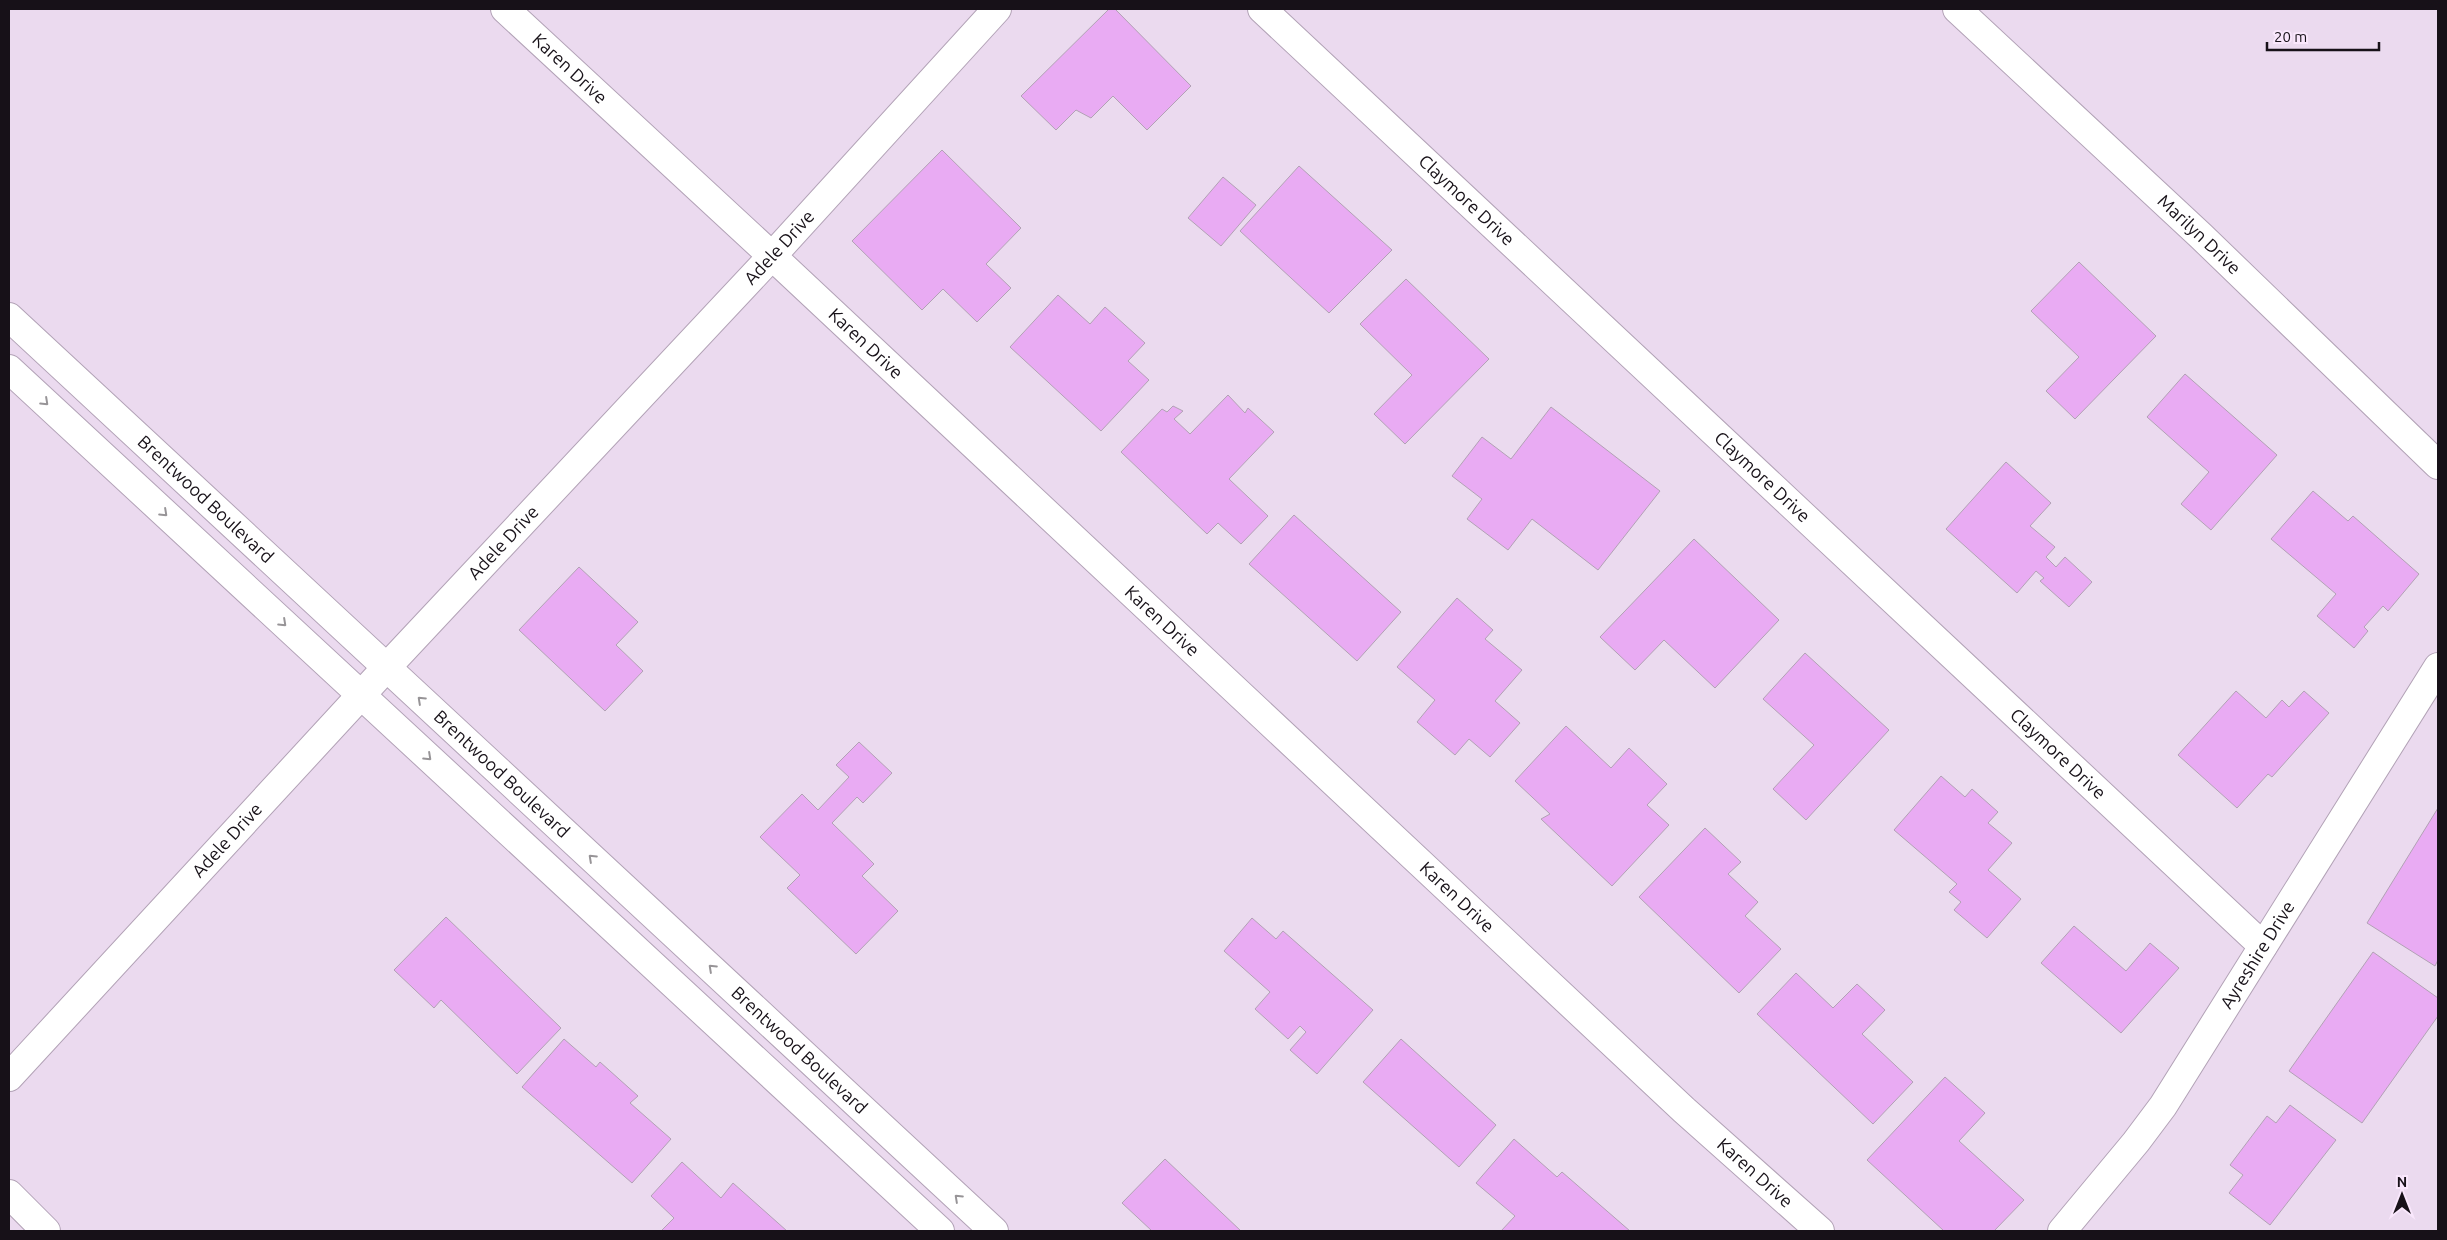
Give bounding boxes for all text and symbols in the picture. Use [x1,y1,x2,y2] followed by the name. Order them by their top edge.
[2267,20,2380,52] scale bar
[2274,28,2307,45] text: 20 m
[529,29,612,107] street label: Karen Drive
[1415,150,1519,249] street label: Claymore Drive
[2154,190,2245,278] street label: Marilyn Drive
[740,206,818,288] street label: Adele Drive
[825,304,907,382] street label: Karen Drive
[39,396,48,405] one-way arrow
[1711,427,1815,526] street label: Claymore Drive
[134,431,278,566] street label: Brentwood Boulevard
[463,501,542,583] street label: Adele Drive
[158,507,167,516] one-way arrow
[1122,581,1204,660] street label: Karen Drive
[277,617,286,626] one-way arrow
[418,697,427,706] one-way arrow
[2007,704,2110,803] street label: Claymore Drive
[430,706,574,841] street label: Brentwood Boulevard
[422,751,431,760] one-way arrow
[187,798,266,881] street label: Adele Drive
[589,855,598,864] one-way arrow
[1416,857,1499,936] street label: Karen Drive
[2216,897,2298,1012] street label: Ayreshire Drive
[708,965,717,974] one-way arrow
[728,982,872,1117] street label: Brentwood Boulevard
[1714,1134,1797,1211] street label: Karen Drive
[2377,1170,2427,1220] north arrow
[2397,1174,2407,1190] text: N
[955,1195,964,1204] one-way arrow

